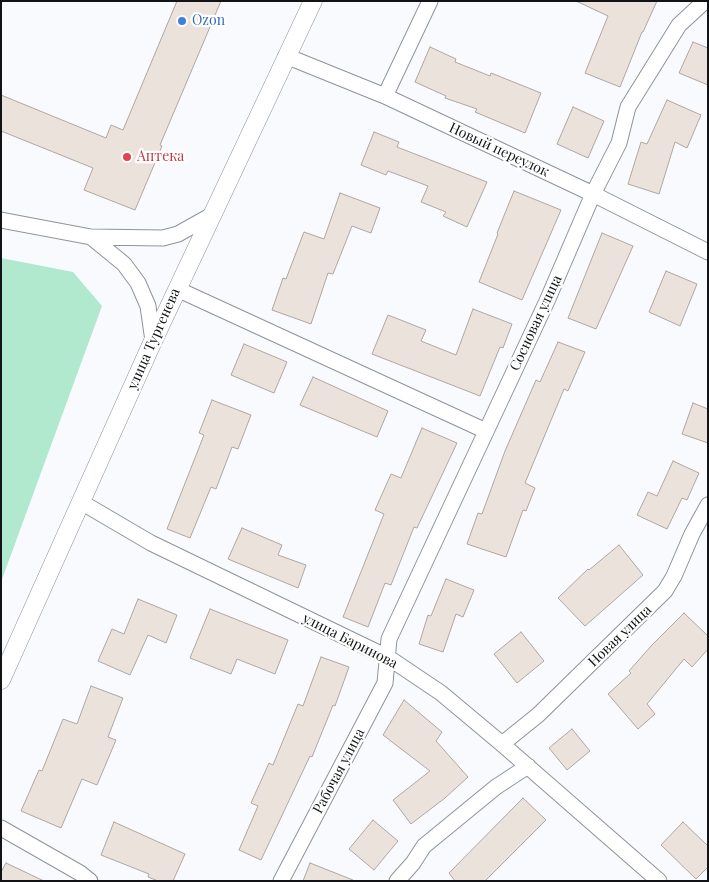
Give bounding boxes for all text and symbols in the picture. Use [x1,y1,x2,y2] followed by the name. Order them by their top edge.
[192,13,225,29] place label: Ozon
[176,15,188,27] marker: Ozon
[446,119,552,181] street label: Новый переулок
[137,149,184,165] place label: Аптека
[121,151,133,163] marker: Аптека
[506,272,566,374] street label: Сосновая улица
[124,286,184,392] street label: улица Тургенева
[585,602,655,670] street label: Новая улица
[300,610,400,672] street label: улица Баринова
[310,726,368,816] street label: Рабочая улица

